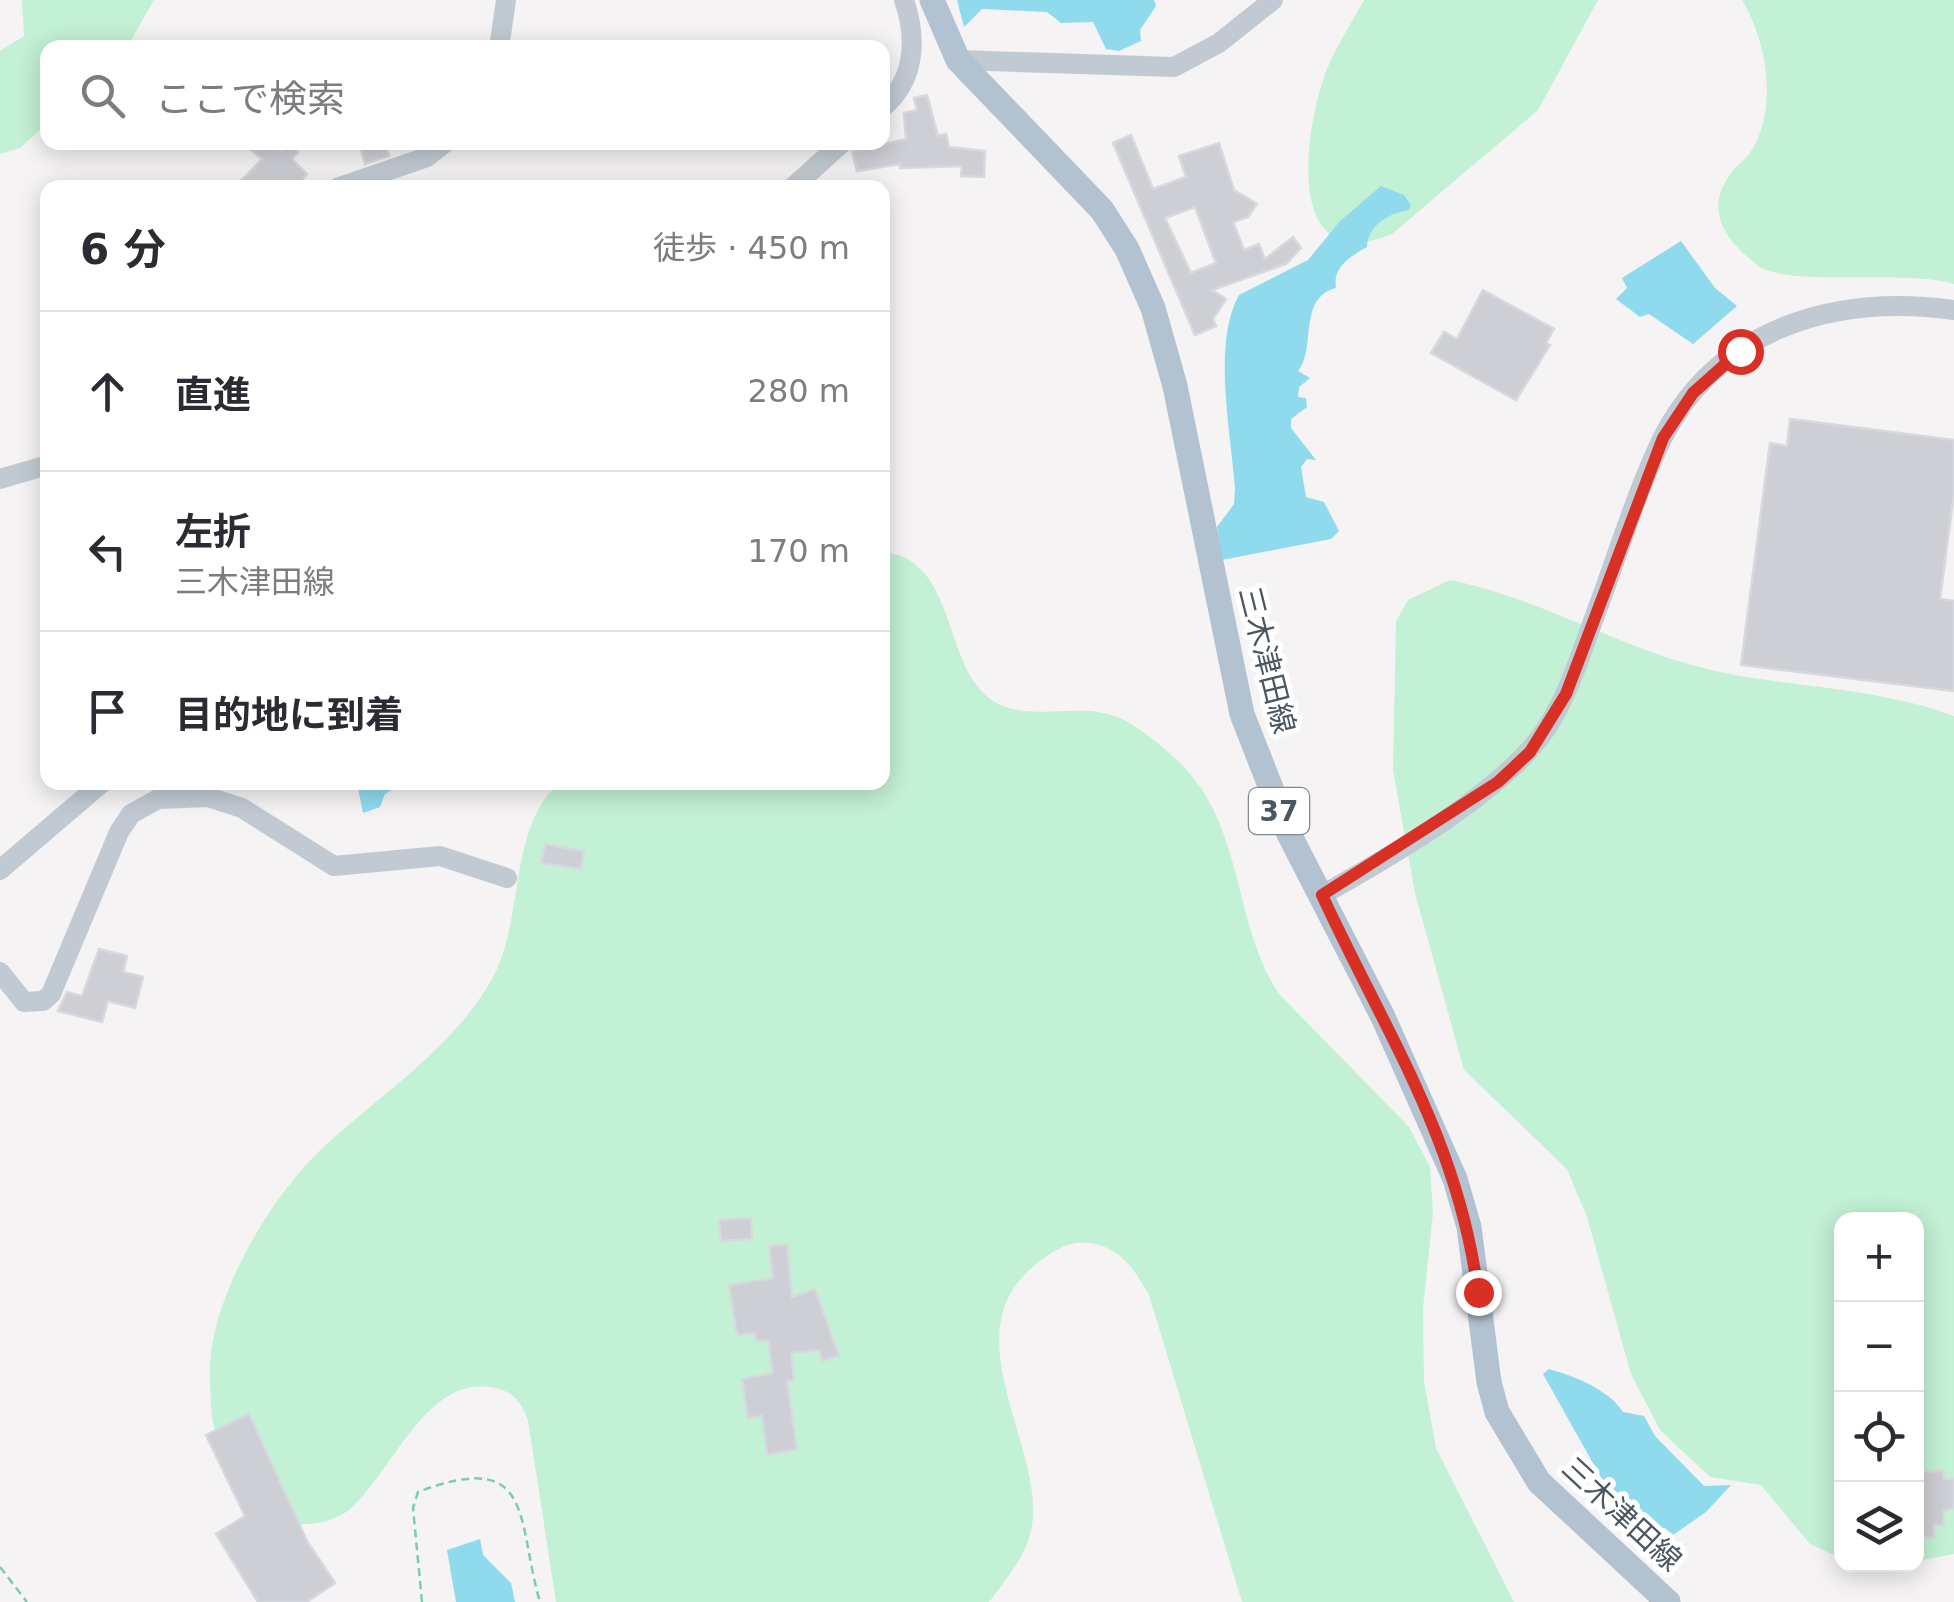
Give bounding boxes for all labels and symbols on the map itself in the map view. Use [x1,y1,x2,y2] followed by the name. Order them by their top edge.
[1718,329,1764,375] route start
[1232,583,1302,737] street label: 三木津田線
[1249,788,1309,834] road number: 37
[1456,1270,1502,1316] route end
[1555,1450,1689,1578] street label: 三木津田線

